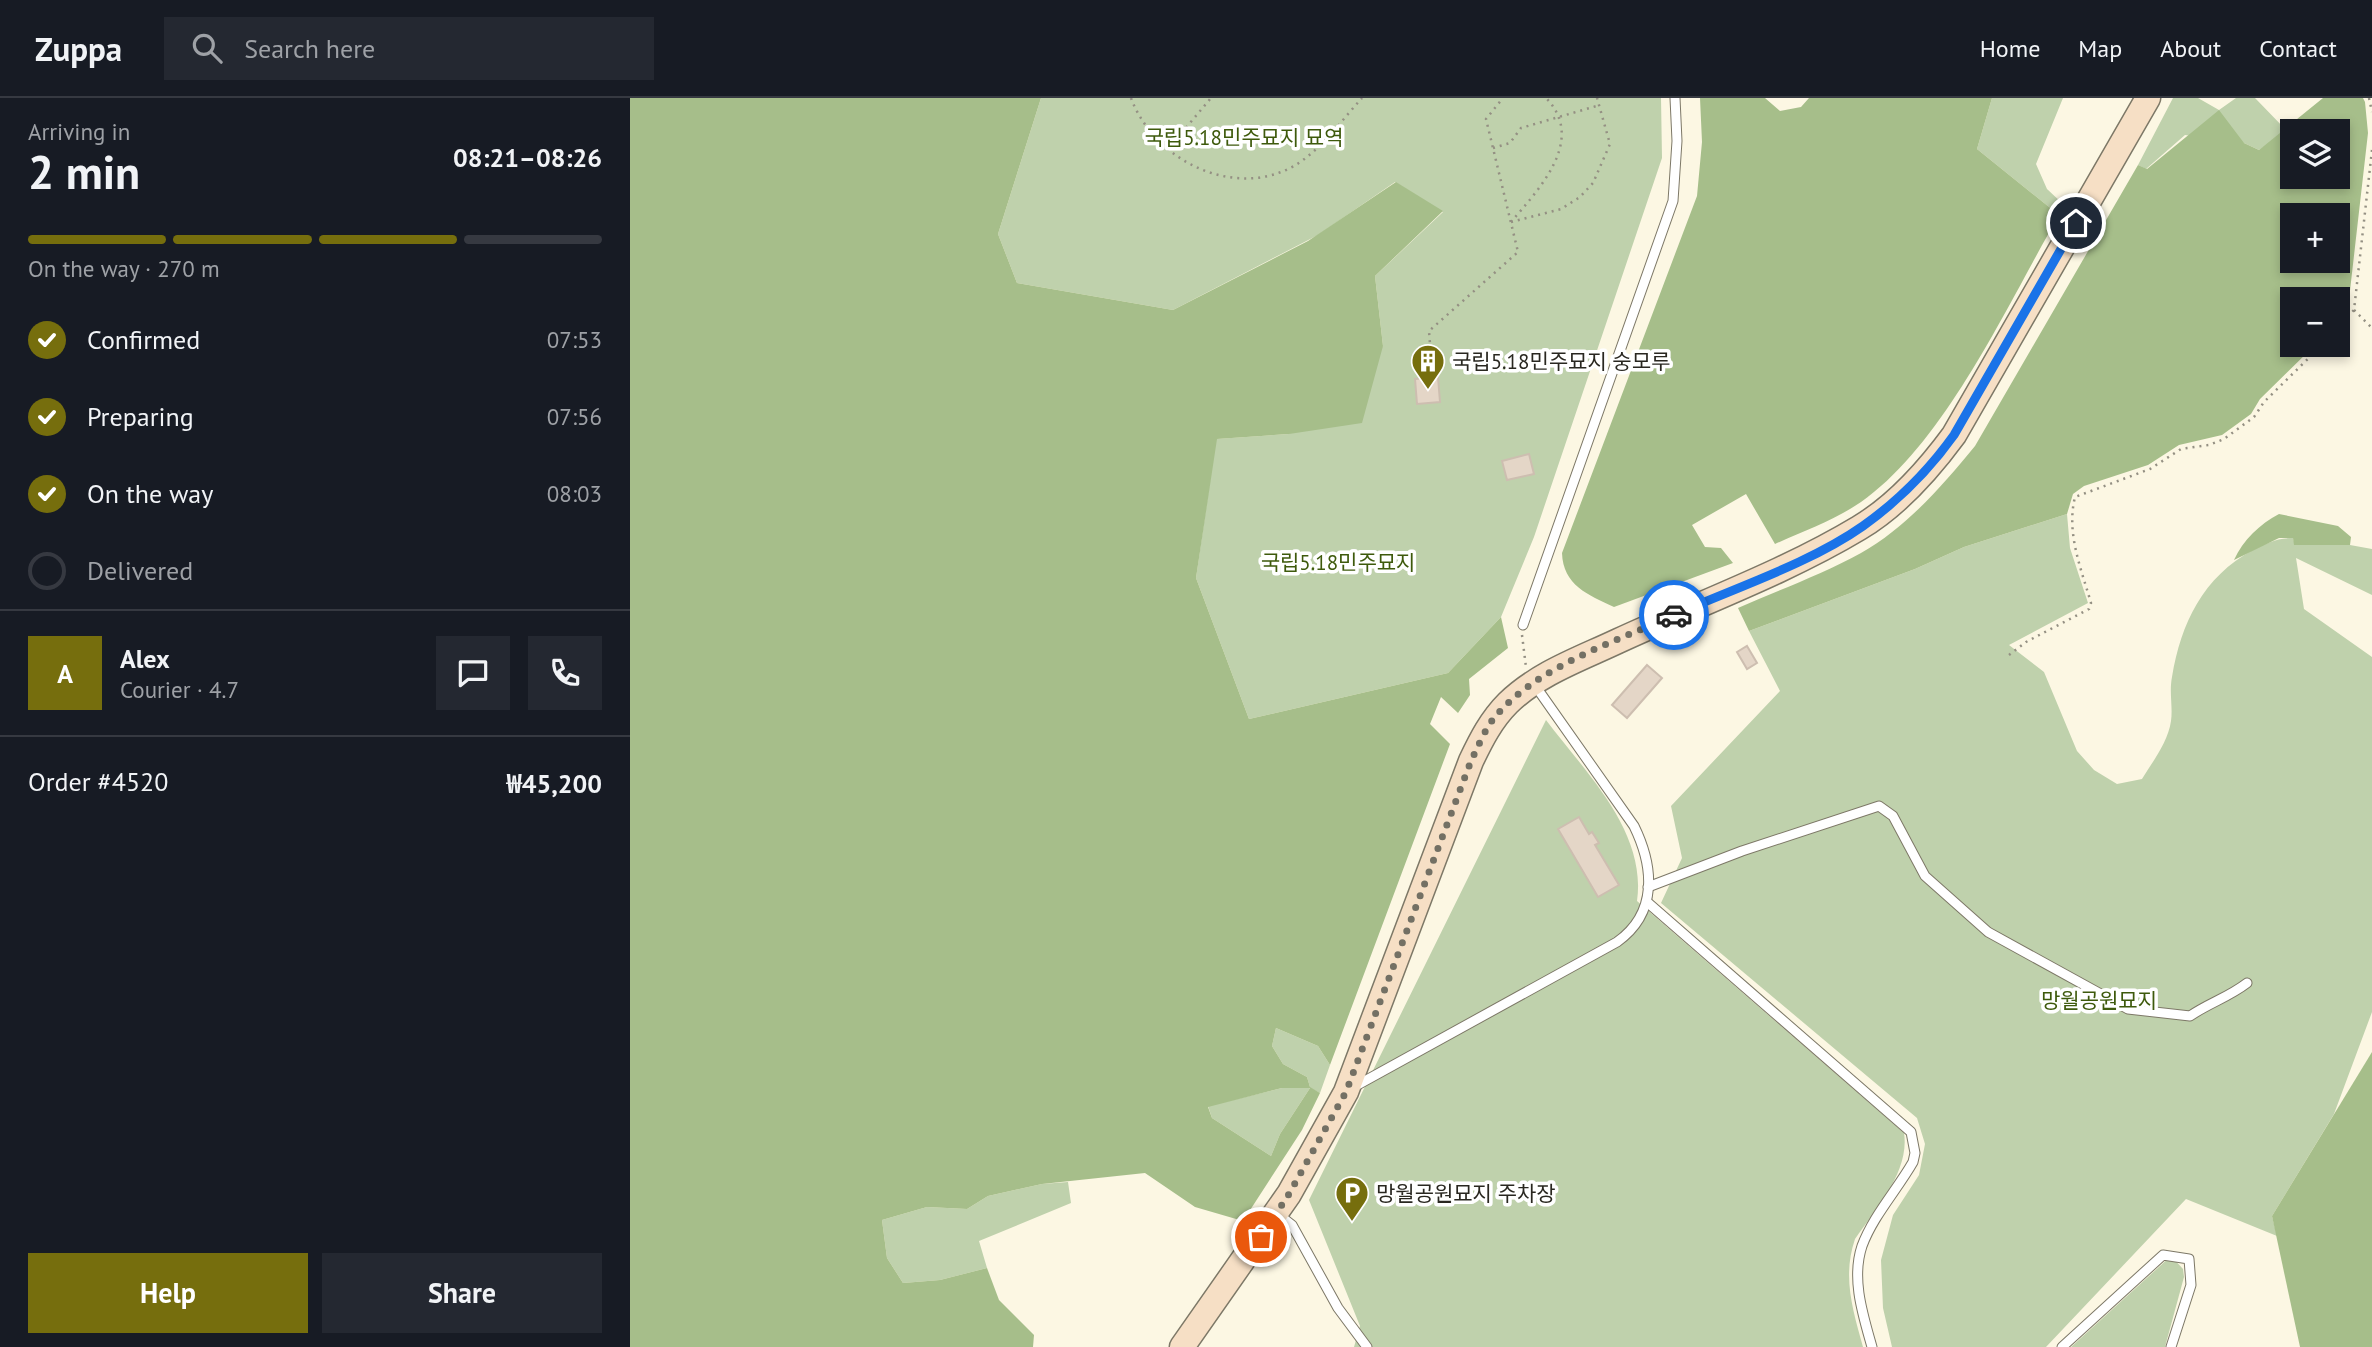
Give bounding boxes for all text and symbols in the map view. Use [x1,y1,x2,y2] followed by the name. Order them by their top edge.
[164,17,654,80] search box
[35,27,122,70] text: Zuppa
[188,29,226,67] icon: search
[244,32,375,65] text: Search here
[1980,33,2040,64] text: Home
[2078,33,2122,64] text: Map
[2160,33,2221,64] text: About
[2259,33,2337,64] text: Contact
[28,117,130,146] text: Arriving in
[2280,119,2350,357] map controls
[2280,119,2350,189] button: layers
[1145,124,1344,151] park label: 국립5.18민주묘지 묘역
[453,141,602,174] text: 08:21–08:26
[28,142,140,202] text: 2 min
[2046,193,2106,253] pin
[2280,203,2350,273] button: +
[2057,204,2095,242] icon: home
[28,254,220,283] text: On the way · 270 m
[2280,287,2350,357] button: −
[28,321,66,359] icon: check
[87,323,200,356] text: Confirmed
[547,325,602,354] text: 07:53
[1409,342,1447,391] building icon: 국립5.18민주묘지 숭모루
[1452,348,1670,375] place label: 국립5.18민주묘지 숭모루
[28,398,66,436] icon: check
[87,400,194,433] text: Preparing
[547,402,602,431] text: 07:56
[28,475,66,513] icon: check
[87,477,213,510] text: On the way
[547,479,602,508] text: 08:03
[1261,549,1415,576] park label: 국립5.18민주묘지
[87,554,193,587] text: Delivered
[1639,580,1709,650] courier
[1655,596,1693,634] icon: car
[436,636,510,710] button: chat
[528,636,602,710] button: phone
[120,642,170,675] text: Alex
[57,657,73,690] text: A
[120,675,239,704] text: Courier · 4.7
[28,765,168,798] text: Order #4520
[506,767,602,800] text: ₩45,200
[2041,987,2157,1014] park label: 망월공원묘지
[1333,1174,1371,1223] parking icon: 망월공원묘지 주차장
[1376,1180,1556,1207] place label: 망월공원묘지 주차장
[1231,1207,1291,1267] pin
[1242,1218,1280,1256] icon: bag
[28,1253,308,1333] button: Help
[322,1253,602,1333] button: Share

